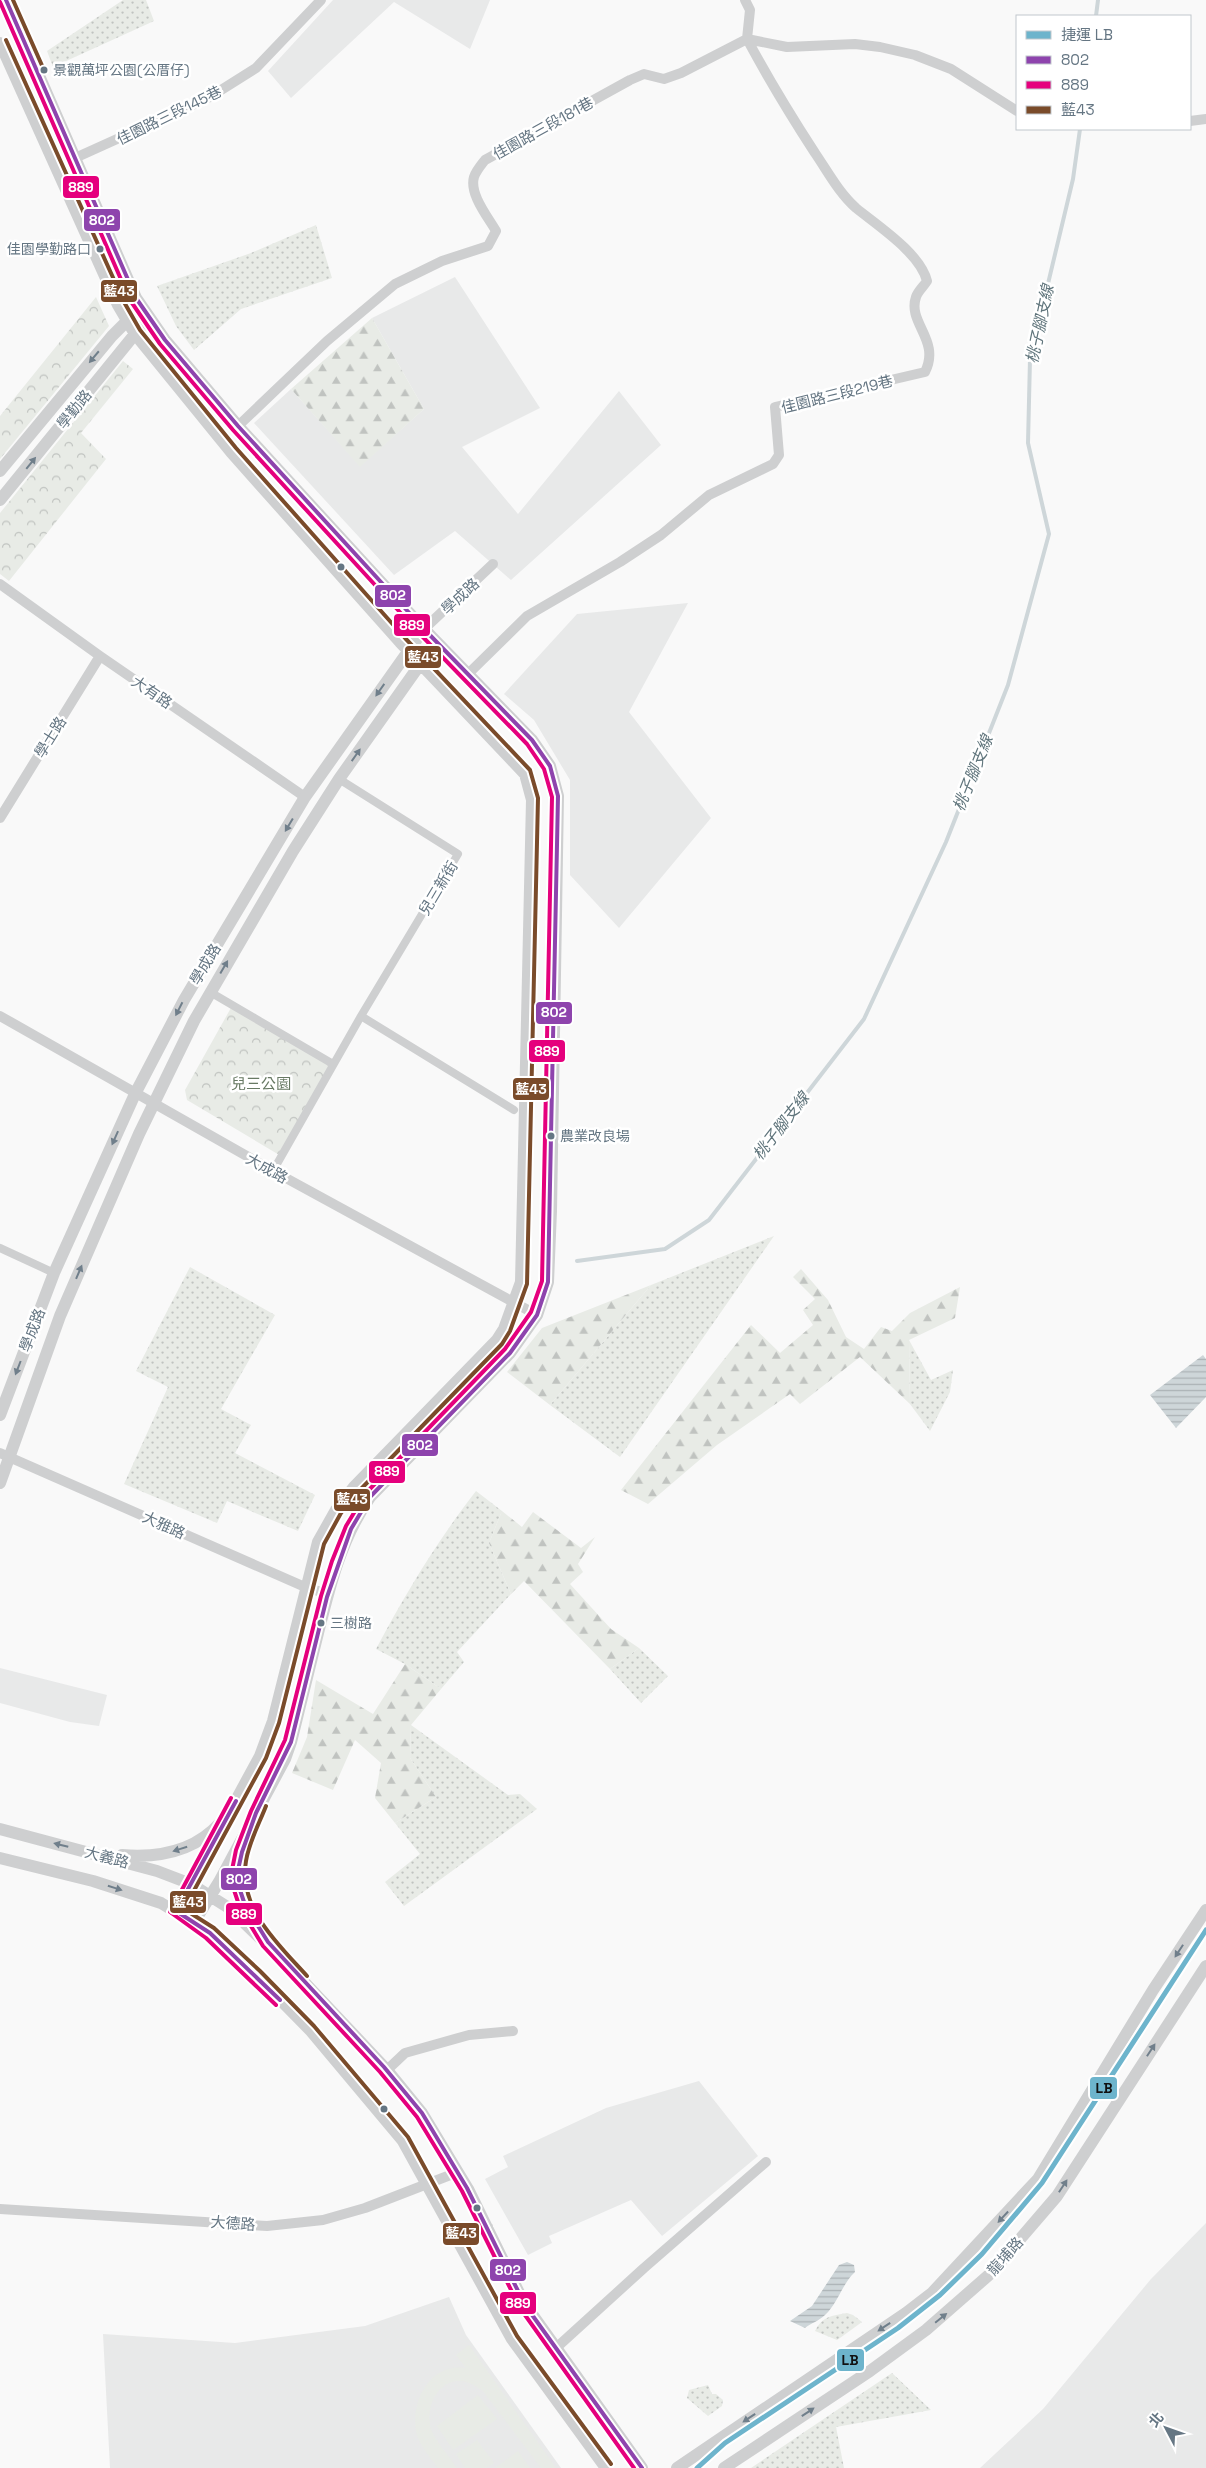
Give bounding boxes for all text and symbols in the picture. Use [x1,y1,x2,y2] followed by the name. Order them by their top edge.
[1016,15,1191,130] legend
[1061,25,1113,44] text: 捷運 LB
[1061,50,1089,69] text: 802
[53,61,190,79] place label: 景觀萬坪公園(公厝仔)
[39,65,49,75] marker: 景觀萬坪公園(公厝仔)
[1061,75,1089,94] text: 889
[113,81,225,149] street label: 佳園路三段145巷
[489,93,597,163] street label: 佳園路三段181巷
[1061,100,1094,119] text: 藍43
[62,175,100,199] line badge: 889
[68,178,94,196] text: 889
[83,208,121,232] line badge: 802
[89,211,115,229] text: 802
[7,240,91,258] place label: 佳園學勤路口
[95,244,105,254] marker: 佳園學勤路口
[100,279,138,303] line badge: 藍43
[1021,281,1059,365] water label: 桃子腳支線
[103,282,135,300] text: 藍43
[89,350,100,363] one-way arrow
[779,371,895,417] street label: 佳園路三段219巷
[52,386,96,432] street label: 學勤路
[25,456,36,469] one-way arrow
[336,562,346,572] unlabelled marker
[437,574,483,618] street label: 學成路
[374,584,412,608] line badge: 802
[380,586,406,604] text: 802
[393,613,431,637] line badge: 889
[399,616,425,634] text: 889
[404,645,442,669] line badge: 藍43
[407,648,439,666] text: 藍43
[128,672,176,712] street label: 大有路
[375,683,385,697] one-way arrow
[30,713,70,761] street label: 學士路
[948,730,998,814] water label: 桃子腳支線
[351,748,361,762] one-way arrow
[284,818,293,831] one-way arrow
[414,857,462,919] street label: 兒三新街
[185,940,225,988] street label: 學成路
[220,961,229,974] one-way arrow
[535,1001,573,1025] line badge: 802
[175,1002,183,1017] one-way arrow
[541,1003,567,1021] text: 802
[528,1039,566,1063] line badge: 889
[534,1042,560,1060] text: 889
[231,1074,291,1093] park label: 兒三公園
[512,1077,550,1101] line badge: 藍43
[515,1080,547,1098] text: 藍43
[748,1086,815,1164] water label: 桃子腳支線
[560,1127,630,1145] place label: 農業改良場
[111,1131,119,1145] one-way arrow
[546,1131,556,1141] marker: 農業改良場
[243,1149,291,1187] street label: 大成路
[76,1265,84,1279] one-way arrow
[15,1306,49,1354] street label: 學成路
[14,1361,21,1376] one-way arrow
[401,1433,439,1457] line badge: 802
[407,1436,433,1454] text: 802
[368,1460,406,1484] line badge: 889
[374,1462,400,1480] text: 889
[333,1488,371,1512] line badge: 藍43
[336,1490,368,1508] text: 藍43
[140,1507,188,1543] street label: 大雅路
[330,1614,372,1632] place label: 三樹路
[316,1618,326,1628] marker: 三樹路
[53,1840,68,1848] one-way arrow
[83,1842,131,1872] street label: 大義路
[173,1846,188,1854] one-way arrow
[220,1867,258,1891] line badge: 802
[226,1870,252,1888] text: 802
[108,1884,123,1892] one-way arrow
[169,1890,207,1914] line badge: 藍43
[172,1893,204,1911] text: 藍43
[225,1902,263,1926] line badge: 889
[231,1905,257,1923] text: 889
[1174,1944,1184,1958] one-way arrow
[1147,2044,1156,2057] one-way arrow
[1089,2076,1118,2100] line badge: LB
[1096,2079,1112,2097] text: LB
[379,2104,389,2114] unlabelled marker
[1058,2180,1067,2193] one-way arrow
[472,2203,482,2213] unlabelled marker
[997,2211,1008,2223] one-way arrow
[210,2212,256,2234] street label: 大德路
[442,2222,480,2246] line badge: 藍43
[445,2224,477,2242] text: 藍43
[983,2233,1027,2279] street label: 龍埔路
[489,2258,527,2282] line badge: 802
[495,2261,521,2279] text: 802
[499,2291,537,2315] line badge: 889
[505,2294,531,2312] text: 889
[934,2313,947,2324] one-way arrow
[878,2323,891,2332] one-way arrow
[836,2348,865,2372] line badge: LB
[842,2351,858,2369] text: LB
[1141,2403,1191,2453] north arrow
[801,2407,815,2417] one-way arrow
[1145,2408,1168,2431] text: 北
[742,2413,756,2423] one-way arrow

